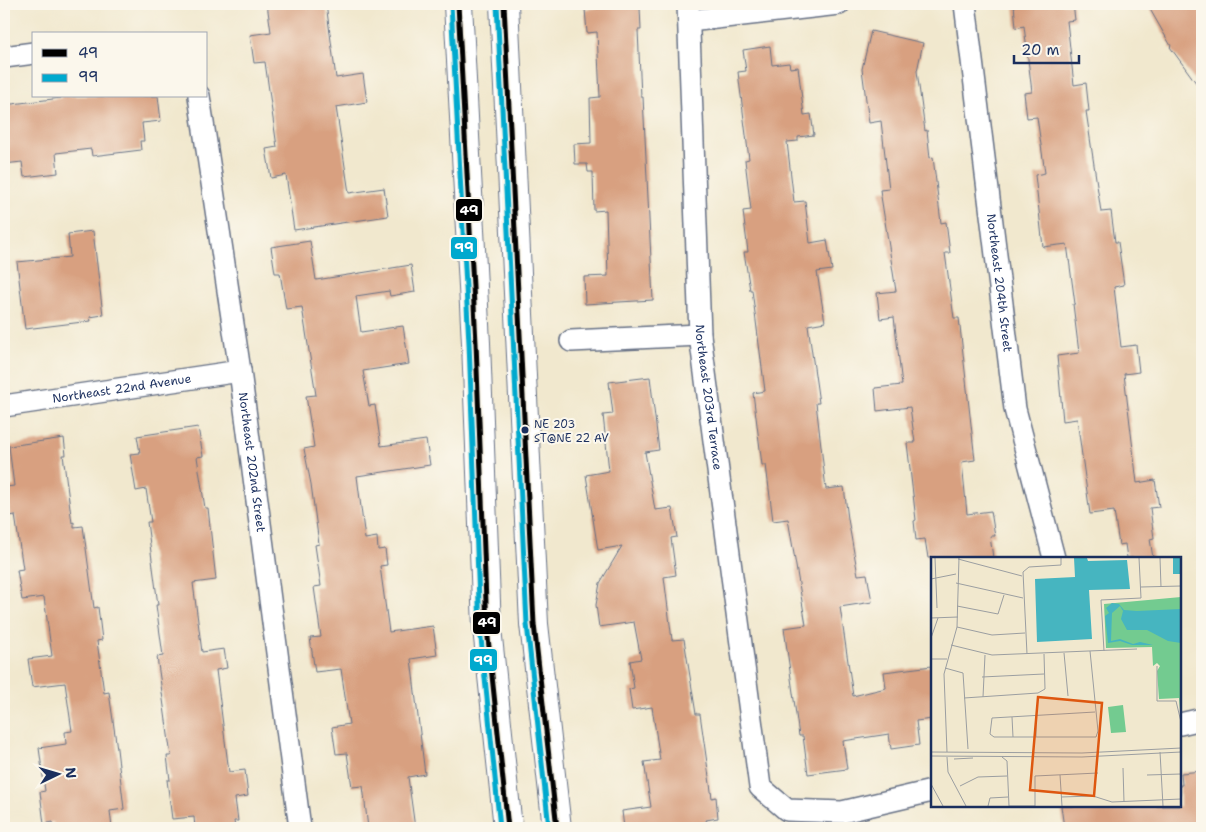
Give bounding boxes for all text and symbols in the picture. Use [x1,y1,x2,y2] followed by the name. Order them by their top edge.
[32,32,208,98] legend
[1014,32,1078,64] scale bar
[1021,40,1060,60] text: 20 m
[78,43,98,63] text: 49
[78,67,98,87] text: 99
[455,198,483,222] line badge: 49
[459,201,479,219] text: 49
[983,213,1016,353] street label: Northeast 204th Street
[450,236,478,260] line badge: 99
[454,238,474,256] text: 99
[692,324,726,471] street label: Northeast 203rd Terrace
[51,370,192,407] street label: Northeast 22nd Avenue
[235,391,269,533] street label: Northeast 202nd Street
[534,417,609,446] place label: NE 203 ST@NE 22 AV
[520,425,530,435] marker: NE 203 ST@NE 22 AV
[931,557,1181,807] inset map
[472,611,501,635] line badge: 49
[477,613,497,631] text: 49
[469,648,498,672] line badge: 99
[473,651,493,669] text: 99
[32,750,82,800] north arrow
[62,767,80,779] text: N

